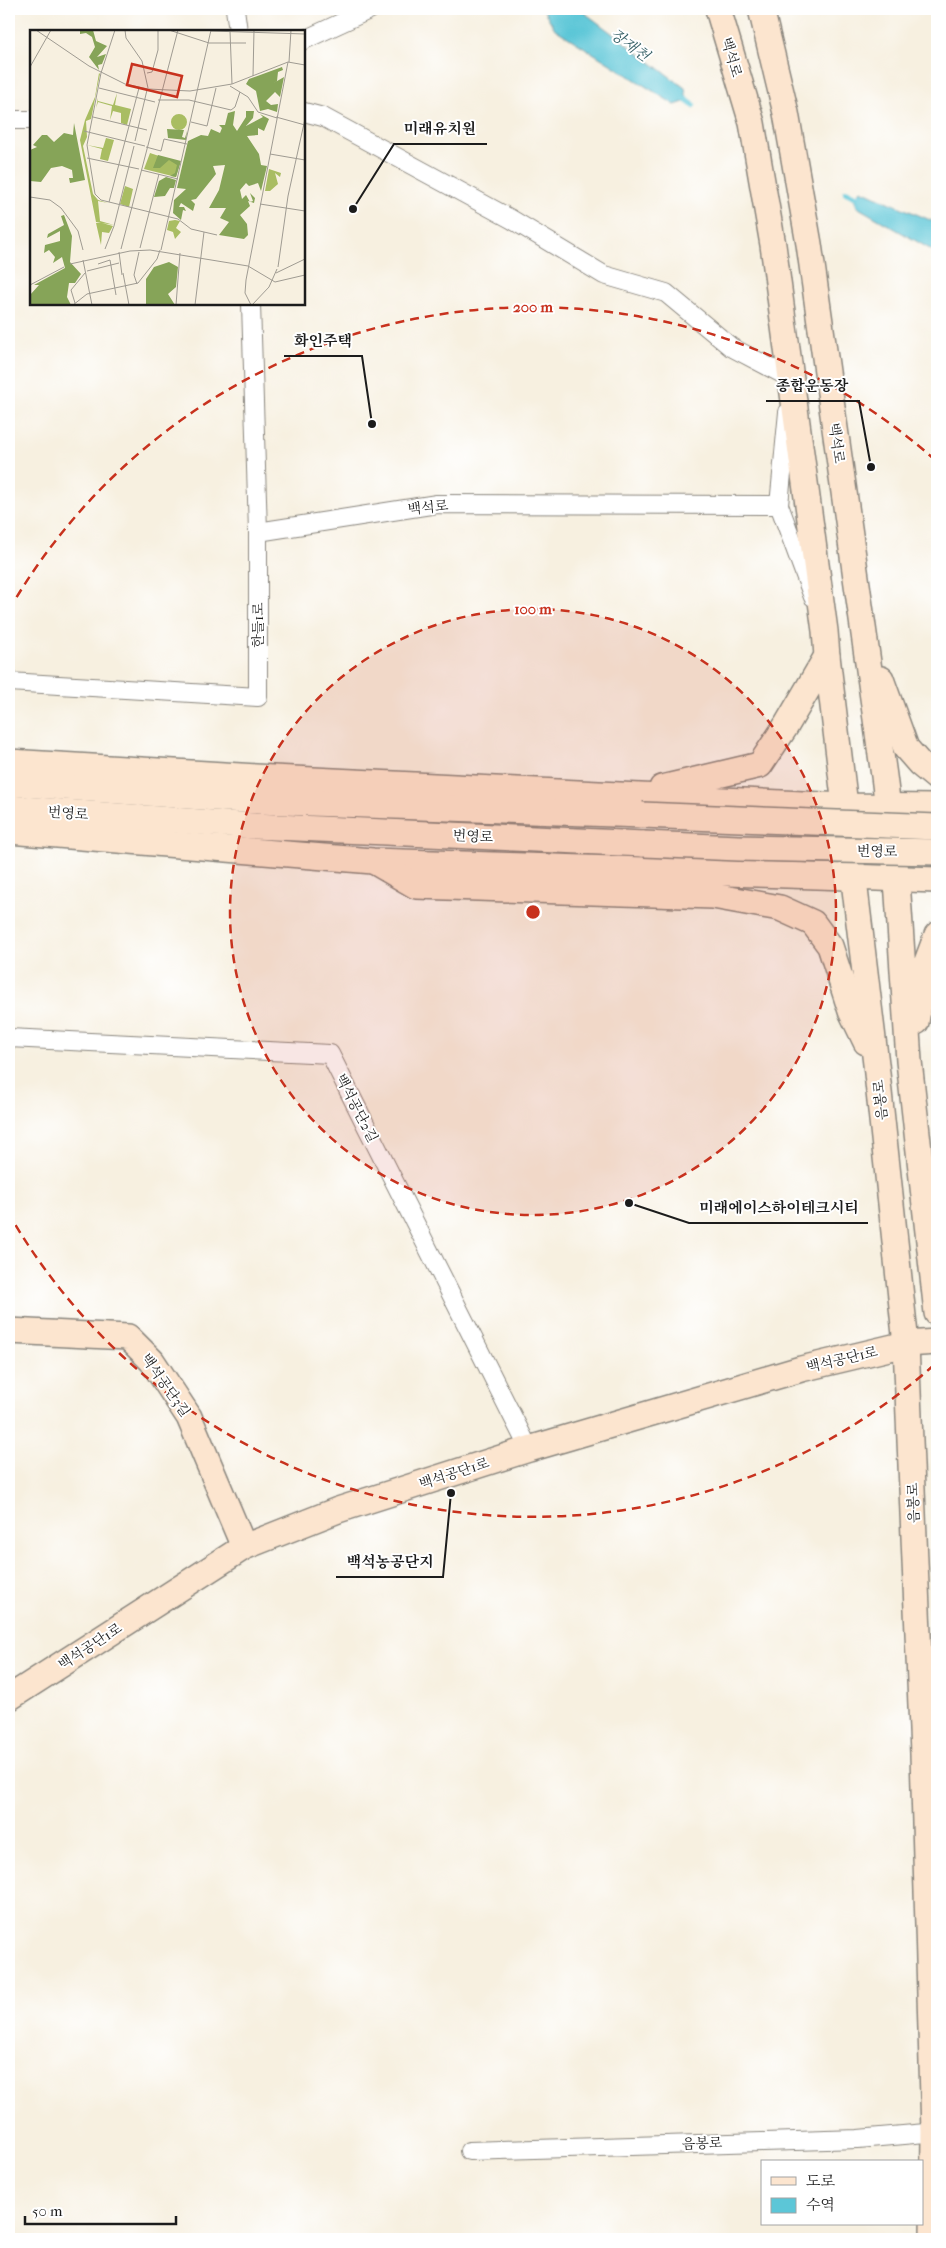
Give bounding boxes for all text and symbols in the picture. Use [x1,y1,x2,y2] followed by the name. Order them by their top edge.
[607,25,654,66] water label: 장재천
[30,30,305,305] inset map
[718,35,745,79] street label: 백석로
[394,114,487,144] callout: 미래유치원
[404,120,476,138] text: 미래유치원
[513,298,553,316] text: 200 m
[284,326,362,356] callout: 화인주택
[294,332,352,350] text: 화인주택
[766,371,859,401] callout: 종합운동장
[776,377,849,395] text: 종합운동장
[825,422,848,465] street label: 백석로
[407,497,450,518] street label: 백석로
[514,600,552,618] text: 100 m
[250,602,267,648] street label: 한들1로
[47,804,89,823] street label: 번영로
[452,827,494,846] street label: 번영로
[857,843,898,860] street label: 번영로
[524,903,542,921] centre of rings
[332,1071,381,1145] street label: 백석공단2길
[870,1078,891,1121] street label: 음봉로
[689,1193,868,1223] callout: 미래에이스하이테크시티
[699,1199,859,1217] text: 미래에이스하이테크시티
[805,1343,880,1376] street label: 백석공단1로
[138,1350,194,1420] street label: 백석공단3길
[417,1454,492,1493] street label: 백석공단1로
[904,1482,923,1524] street label: 음봉로
[336,1547,443,1577] callout: 백석농공단지
[347,1553,433,1571] text: 백석농공단지
[55,1619,126,1673] street label: 백석공단1로
[681,2134,723,2153] street label: 음봉로
[761,2160,924,2226] legend
[806,2172,835,2190] text: 도로
[25,2193,176,2225] scale bar
[806,2196,835,2214] text: 수역
[32,2202,63,2220] text: 50 m

